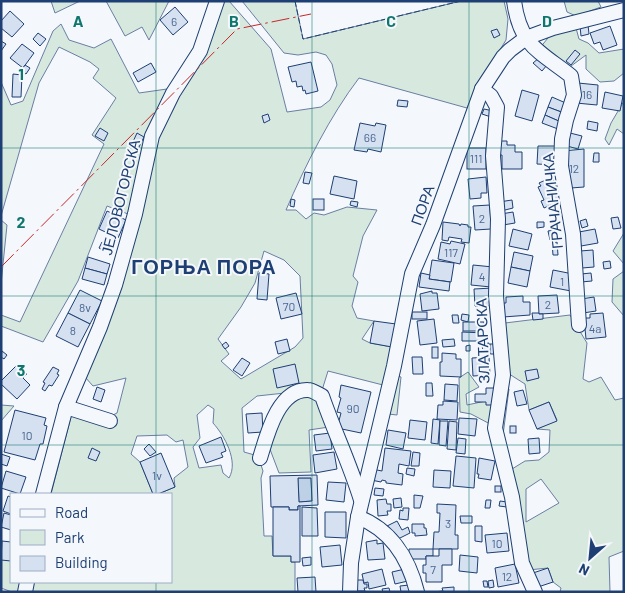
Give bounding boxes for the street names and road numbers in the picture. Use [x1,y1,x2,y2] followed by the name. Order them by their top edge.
[97,137,143,257] street label: ЈЕЛОВОГОРСКА
[538,152,566,250] street label: ГРАЧАНИЧКА
[406,182,438,228] street label: ПОРА
[472,298,492,384] street label: ЗЛАТАРСКА

